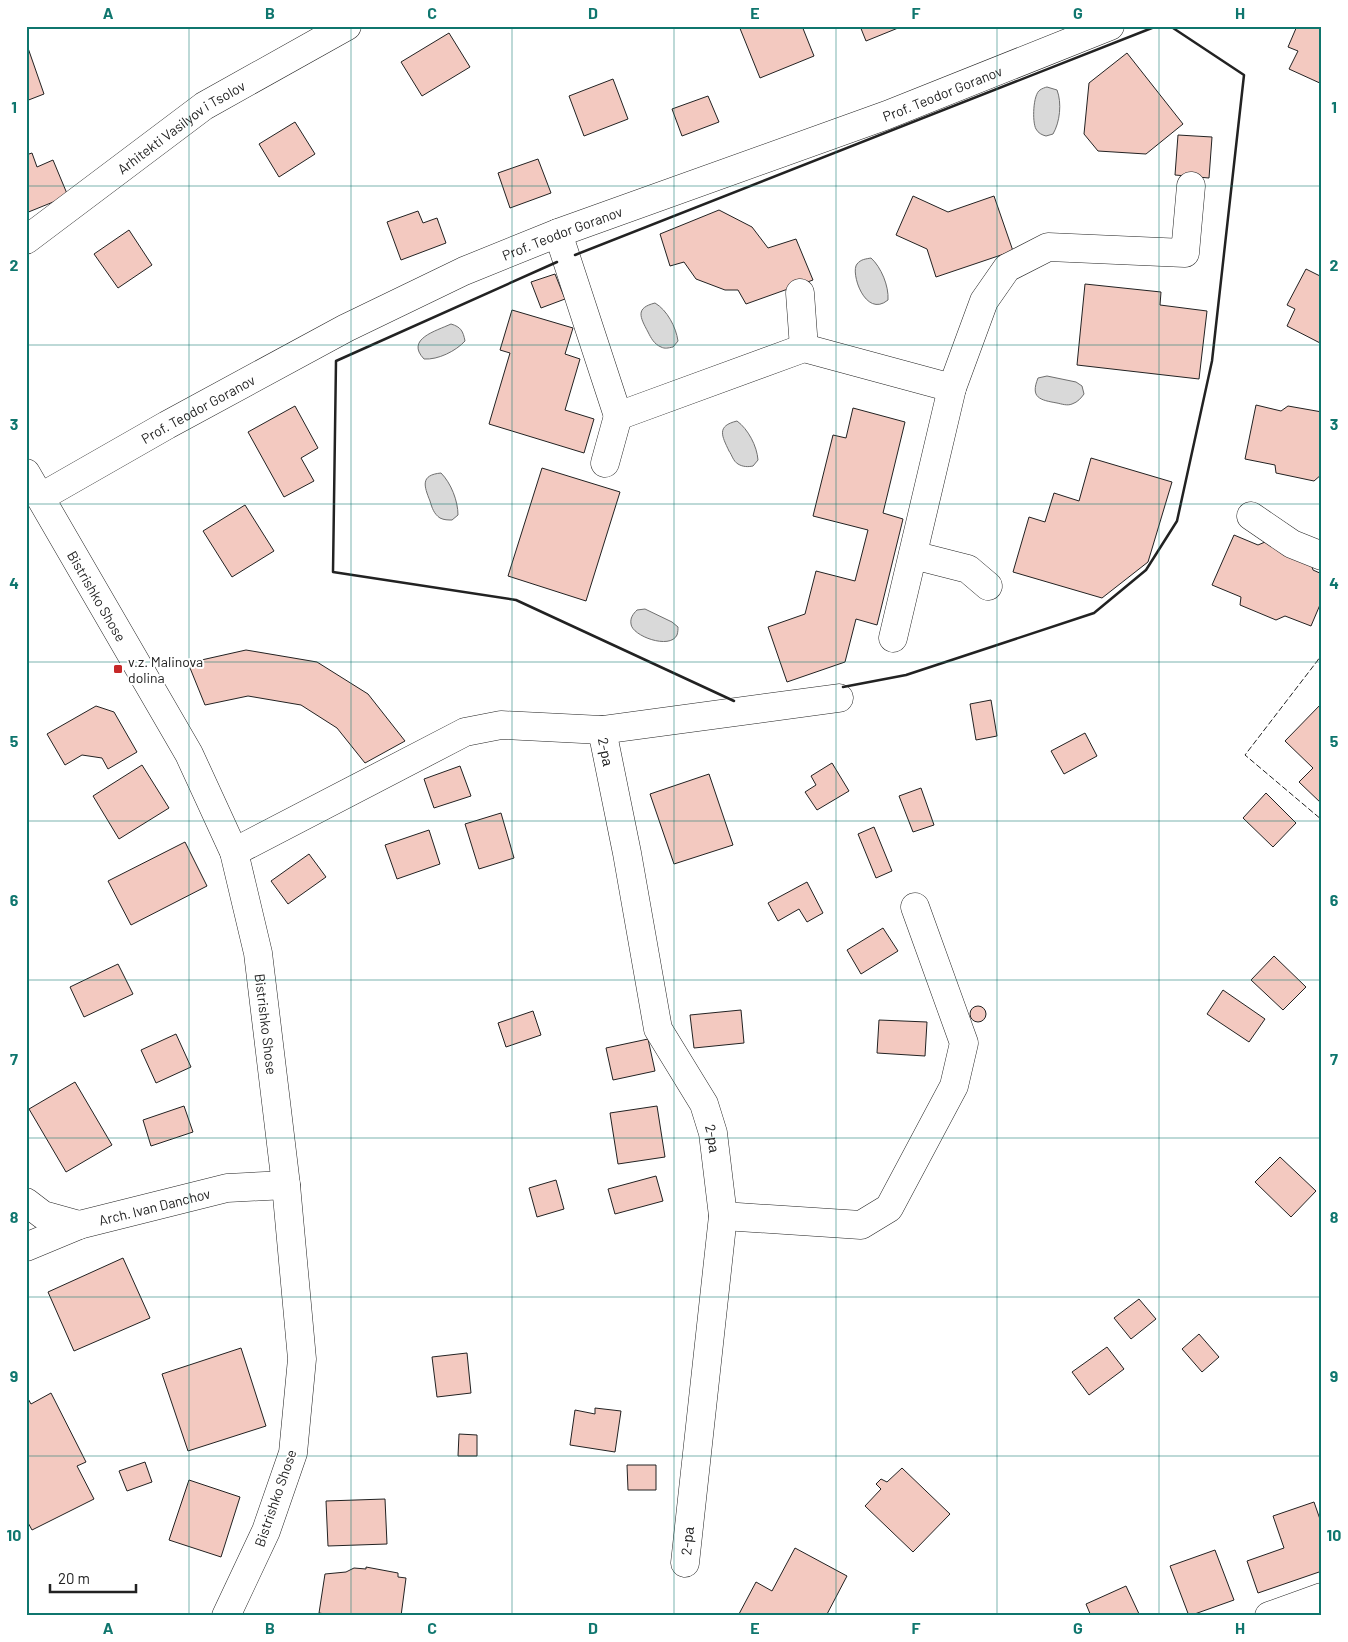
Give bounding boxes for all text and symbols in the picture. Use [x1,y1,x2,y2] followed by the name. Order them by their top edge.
[103,3,114,22] text: A
[265,3,275,22] text: B
[427,3,437,22] text: C
[588,3,598,22] text: D
[750,3,760,22] text: E
[912,3,921,22] text: F
[1073,3,1083,22] text: G
[1235,3,1245,22] text: H
[880,61,1005,124] street label: Prof. Teodor Goranov
[113,76,248,177] street label: Arhitekti Vasilyov i Tsolov
[11,97,17,116] text: 1
[1331,97,1337,116] text: 1
[499,202,625,263] street label: Prof. Teodor Goranov
[10,255,19,274] text: 2
[1330,255,1339,274] text: 2
[138,370,258,447] street label: Prof. Teodor Goranov
[10,414,18,433] text: 3
[1330,414,1338,433] text: 3
[64,548,130,644] street label: Bistrishko Shose
[9,573,19,592] text: 4
[1329,573,1339,592] text: 4
[128,653,203,686] place label: v.z. Malinova dolina
[112,663,124,675] marker: v.z. Malinova dolina
[10,731,19,750] text: 5
[1330,731,1339,750] text: 5
[595,736,618,767] street label: 2-ра
[10,890,19,909] text: 6
[1330,890,1339,909] text: 6
[252,972,281,1076] street label: Bistrishko Shose
[10,1049,18,1068] text: 7
[1330,1049,1338,1068] text: 7
[702,1122,724,1154] street label: 2-ра
[97,1184,212,1228] street label: Arch. Ivan Danchov
[10,1207,19,1226] text: 8
[1330,1207,1339,1226] text: 8
[10,1366,18,1385] text: 9
[1330,1366,1338,1385] text: 9
[250,1447,300,1549] street label: Bistrishko Shose
[7,1525,21,1544] text: 10
[1327,1525,1341,1544] text: 10
[677,1526,697,1556] street label: 2-ра
[50,1562,136,1594] scale bar
[58,1569,90,1587] text: 20 m
[103,1618,114,1637] text: A
[265,1618,275,1637] text: B
[427,1618,437,1637] text: C
[588,1618,598,1637] text: D
[750,1618,760,1637] text: E
[912,1618,921,1637] text: F
[1073,1618,1083,1637] text: G
[1235,1618,1245,1637] text: H

